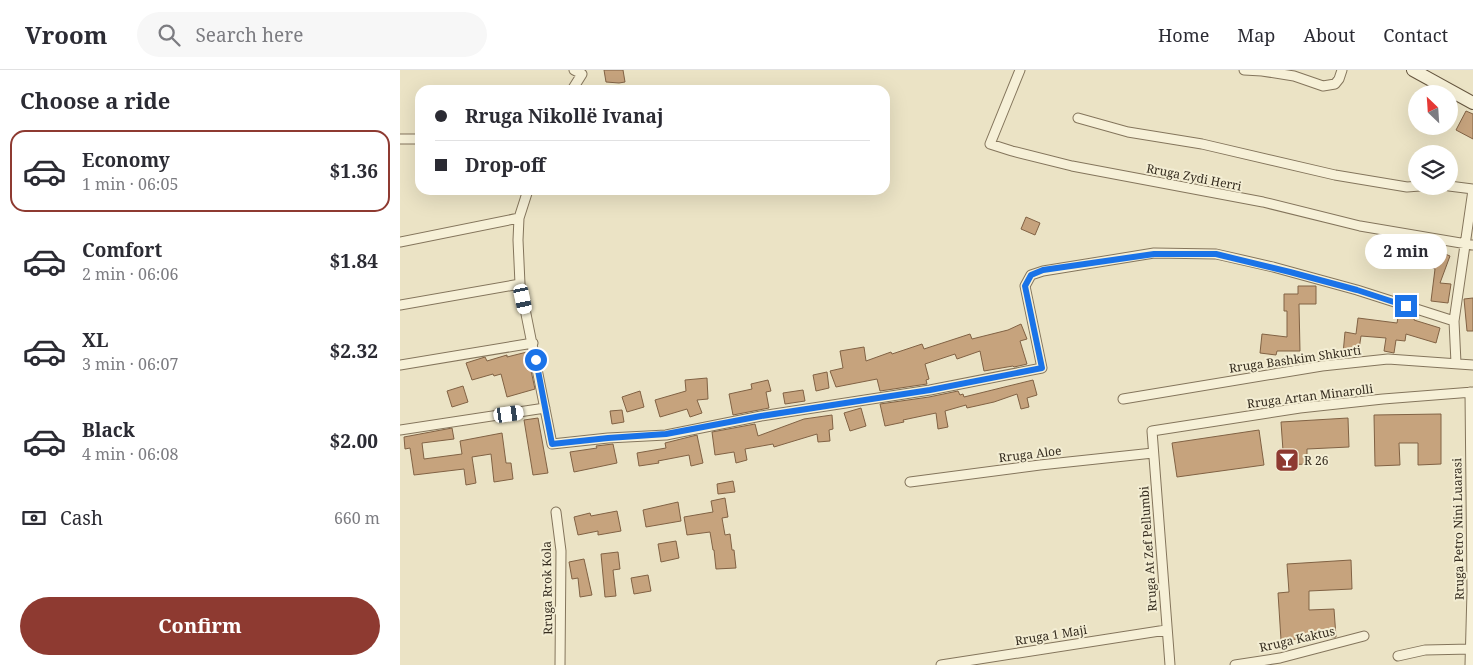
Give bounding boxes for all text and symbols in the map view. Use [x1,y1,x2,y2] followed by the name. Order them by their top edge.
[137,12,487,57] search box
[25,18,107,51] text: Vroom
[155,21,183,49] icon: search
[195,22,303,48] text: Search here
[1158,23,1209,47] text: Home
[1237,23,1275,47] text: Map
[1303,23,1355,47] text: About
[1383,23,1448,47] text: Contact
[20,85,170,115] text: Choose a ride
[1408,85,1458,135] north arrow
[1408,85,1458,195] map controls
[465,103,664,129] text: Rruga Nikollë Ivanaj
[1408,145,1458,195] button: layers
[82,147,170,173] text: Economy
[22,149,67,194] icon: car
[465,152,545,178] text: Drop-off
[329,158,378,184] text: $1.36
[1145,159,1243,195] street label: Rruga Zydi Herri
[82,173,178,195] text: 1 min · 06:05
[1365,234,1447,268] callout: 2 min
[82,237,162,263] text: Comfort
[22,239,67,284] icon: car
[1383,240,1429,262] text: 2 min
[329,248,378,274] text: $1.84
[82,263,178,285] text: 2 min · 06:06
[512,283,533,315] car
[1395,295,1417,317] route end
[82,327,108,353] text: XL
[22,329,67,374] icon: car
[329,338,378,364] text: $2.32
[1228,341,1362,377] street label: Rruga Bashkim Shkurti
[525,349,547,371] route start
[82,353,178,375] text: 3 min · 06:07
[1246,380,1374,412] street label: Rruga Artan Minarolli
[493,404,524,424] car
[82,417,135,443] text: Black
[22,419,67,464] icon: car
[329,428,378,454] text: $2.00
[998,442,1062,466] street label: Rruga Aloe
[82,443,178,465] text: 4 min · 06:08
[1274,447,1300,473] bar icon: R 26
[1304,452,1329,469] place label: R 26
[1448,458,1468,600] street label: Rruga Petro Nini Luarasi
[1135,486,1161,612] street label: Rruga At Zef Pellumbi
[20,504,48,532] icon: cash
[60,505,103,531] text: Cash
[334,507,380,529] text: 660 m
[538,541,556,635] street label: Rruga Rrok Kola
[20,597,380,655] button: Confirm
[1014,621,1088,649] street label: Rruga 1 Maji
[1258,622,1336,656] street label: Rruga Kaktus

